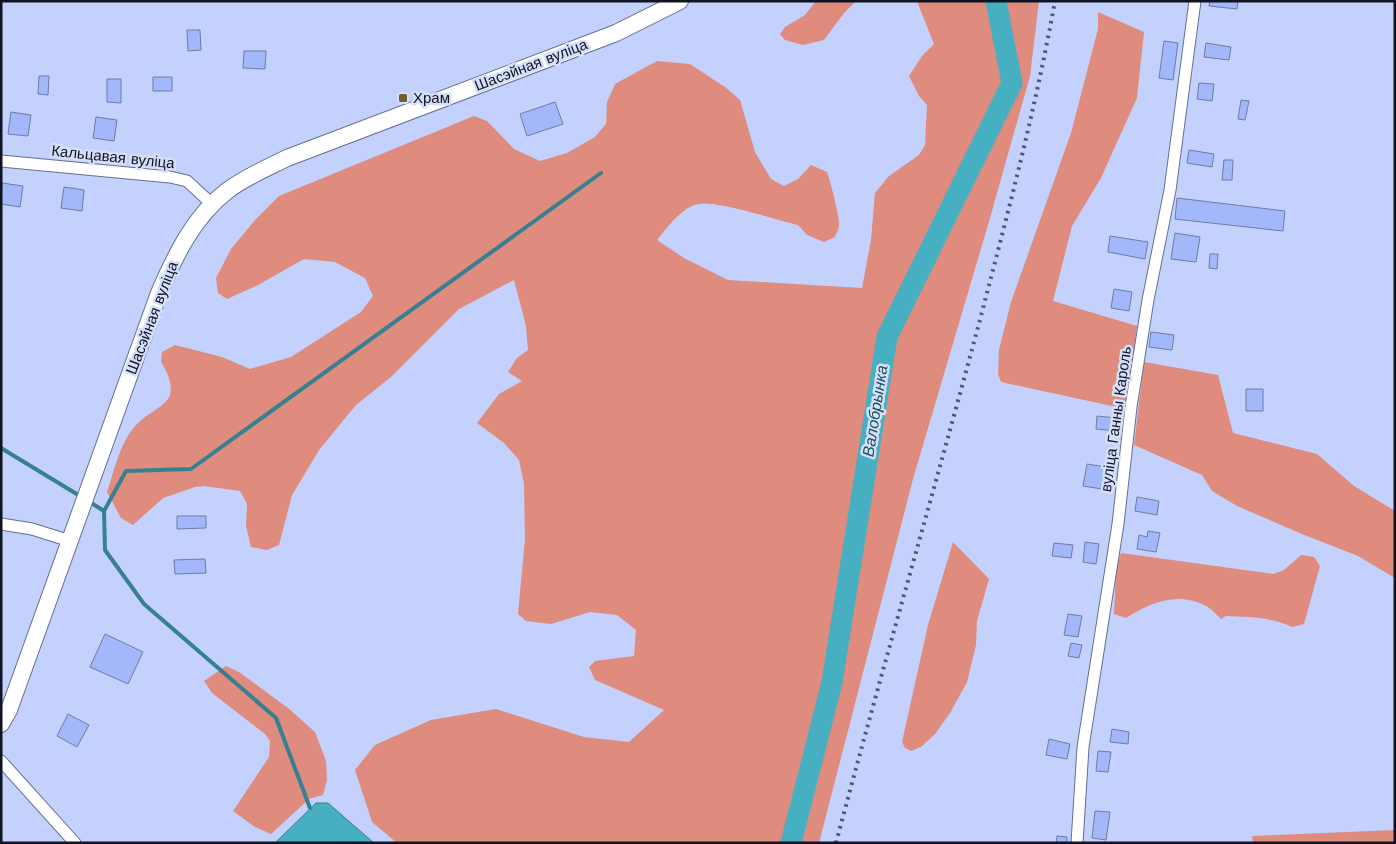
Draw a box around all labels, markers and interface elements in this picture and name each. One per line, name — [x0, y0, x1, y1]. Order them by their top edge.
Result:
street label: Шасэйная вуліца — [472, 35, 591, 95]
place label: Храм — [413, 89, 450, 107]
marker: Храм — [397, 92, 409, 104]
street label: Кальцавая вуліца — [50, 142, 176, 172]
street label: Шасэйная вуліца — [122, 258, 182, 377]
street label: вуліца Ганны Кароль — [1097, 345, 1135, 493]
water label: Валобрынка — [858, 364, 892, 458]

